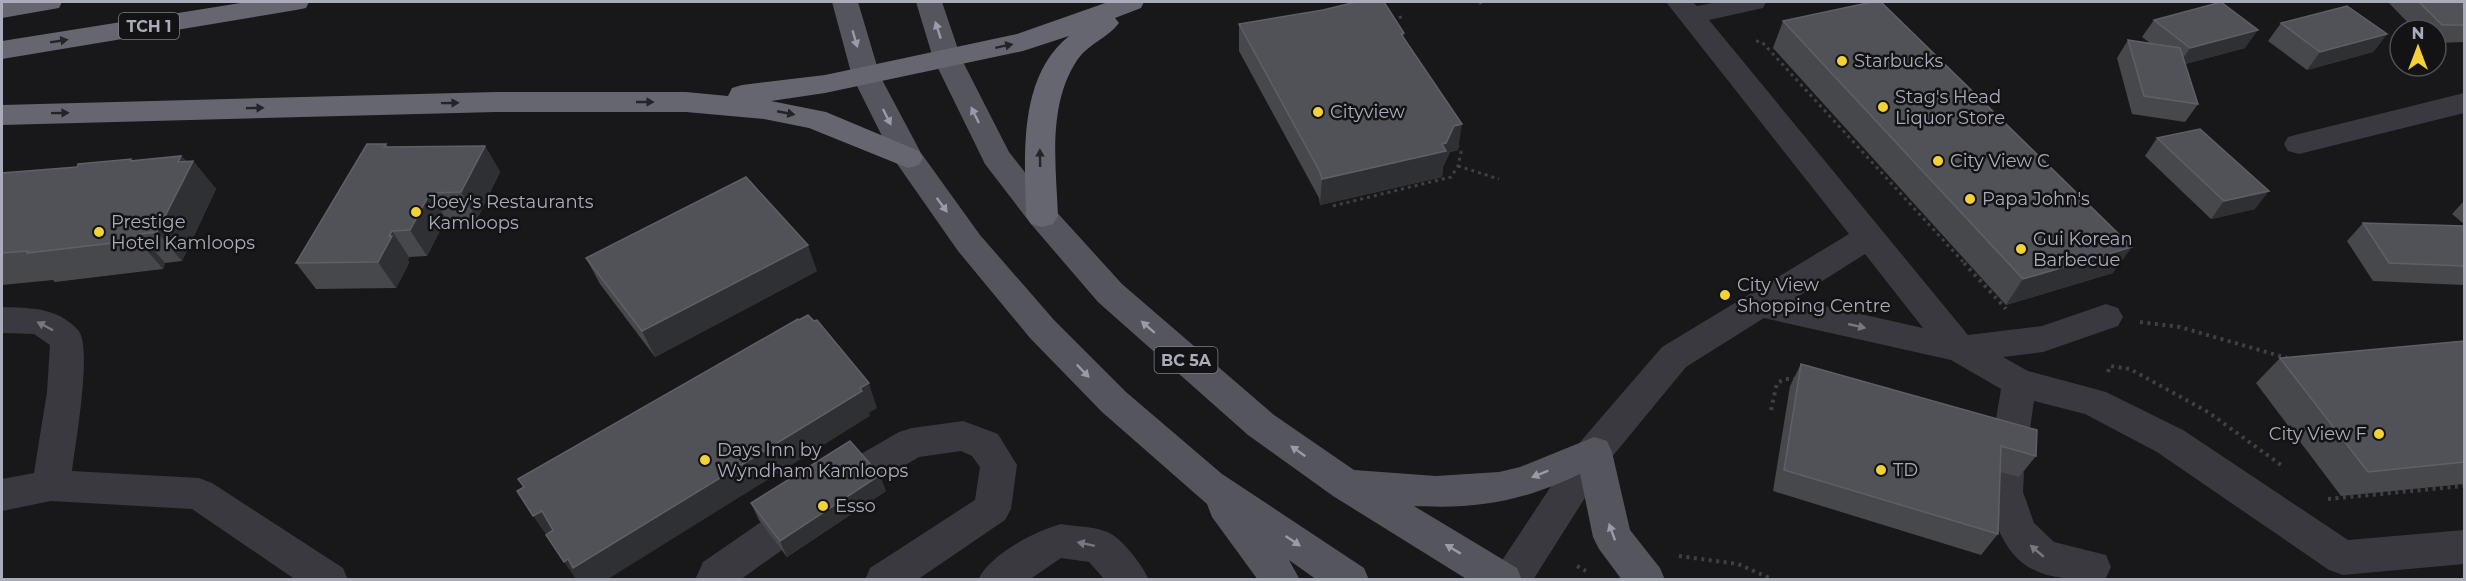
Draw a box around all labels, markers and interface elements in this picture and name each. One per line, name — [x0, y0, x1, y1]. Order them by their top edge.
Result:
road number: TCH 1 — [119, 13, 179, 39]
north arrow — [2388, 18, 2448, 78]
one-way arrow — [932, 21, 942, 39]
text: N — [2412, 24, 2424, 43]
one-way arrow — [850, 30, 860, 48]
one-way arrow — [50, 36, 69, 45]
one-way arrow — [995, 40, 1013, 50]
place label: Starbucks — [1854, 50, 1943, 72]
marker: Starbucks — [1835, 54, 1849, 68]
place label: Stag's Head Liquor Store — [1895, 86, 2005, 129]
one-way arrow — [635, 97, 654, 107]
one-way arrow — [440, 98, 459, 108]
marker: Stag's Head Liquor Store — [1876, 100, 1890, 114]
place label: Cityview — [1330, 101, 1405, 123]
one-way arrow — [245, 103, 264, 113]
marker: Cityview — [1311, 105, 1325, 119]
one-way arrow — [971, 106, 980, 123]
one-way arrow — [50, 108, 69, 117]
one-way arrow — [882, 108, 892, 125]
one-way arrow — [777, 109, 796, 118]
one-way arrow — [1036, 148, 1045, 167]
place label: City View C — [1950, 150, 2050, 172]
marker: City View C — [1931, 154, 1945, 168]
place label: Papa John's — [1982, 188, 2090, 210]
place label: Joey's Restaurants Kamloops — [427, 191, 594, 234]
marker: Papa John's — [1963, 192, 1977, 206]
one-way arrow — [936, 197, 948, 213]
marker: Joey's Restaurants Kamloops — [409, 205, 423, 219]
place label: Prestige Hotel Kamloops — [111, 211, 255, 254]
marker: Prestige Hotel Kamloops — [92, 225, 106, 239]
place label: Gui Korean Barbecue — [2033, 228, 2133, 271]
marker: Gui Korean Barbecue — [2014, 242, 2028, 256]
place label: City View Shopping Centre — [1737, 274, 1891, 317]
marker: City View Shopping Centre — [1718, 288, 1732, 302]
one-way arrow — [36, 321, 53, 330]
one-way arrow — [1141, 321, 1156, 334]
one-way arrow — [1848, 322, 1866, 332]
road number: BC 5A — [1154, 347, 1218, 373]
one-way arrow — [1076, 363, 1090, 377]
place label: City View F — [2269, 423, 2367, 445]
marker: City View F — [2372, 427, 2386, 441]
place label: Days Inn by Wyndham Kamloops — [717, 439, 909, 482]
one-way arrow — [1291, 445, 1307, 457]
marker: Days Inn by Wyndham Kamloops — [698, 453, 712, 467]
place label: TD — [1893, 459, 1918, 481]
marker: TD — [1874, 463, 1888, 477]
one-way arrow — [1531, 469, 1549, 479]
place label: Esso — [835, 495, 876, 517]
marker: Esso — [816, 499, 830, 513]
one-way arrow — [1607, 523, 1617, 541]
one-way arrow — [1284, 535, 1300, 547]
one-way arrow — [1076, 539, 1095, 548]
one-way arrow — [1444, 544, 1461, 555]
one-way arrow — [2030, 545, 2045, 558]

